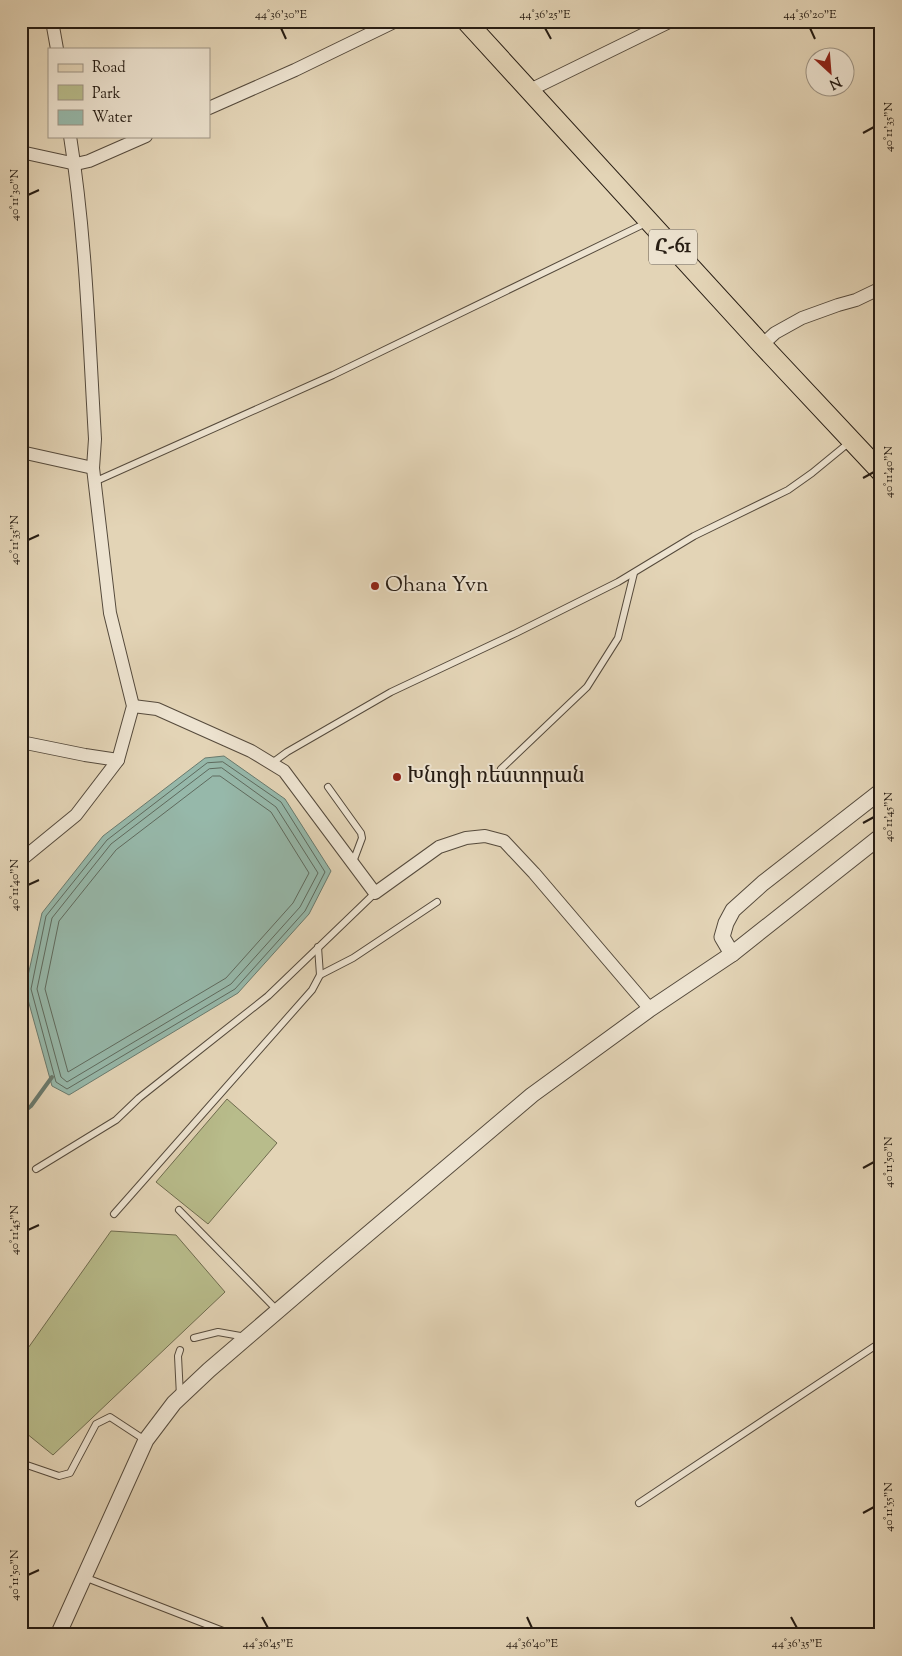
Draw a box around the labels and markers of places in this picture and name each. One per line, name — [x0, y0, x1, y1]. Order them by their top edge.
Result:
place label: Ohana Yvn — [385, 571, 488, 601]
marker: Ohana Yvn — [369, 580, 381, 592]
place label: Խնոցի ռեստորան — [407, 762, 585, 792]
marker: Խնոցի ռեստորան — [391, 771, 403, 783]

